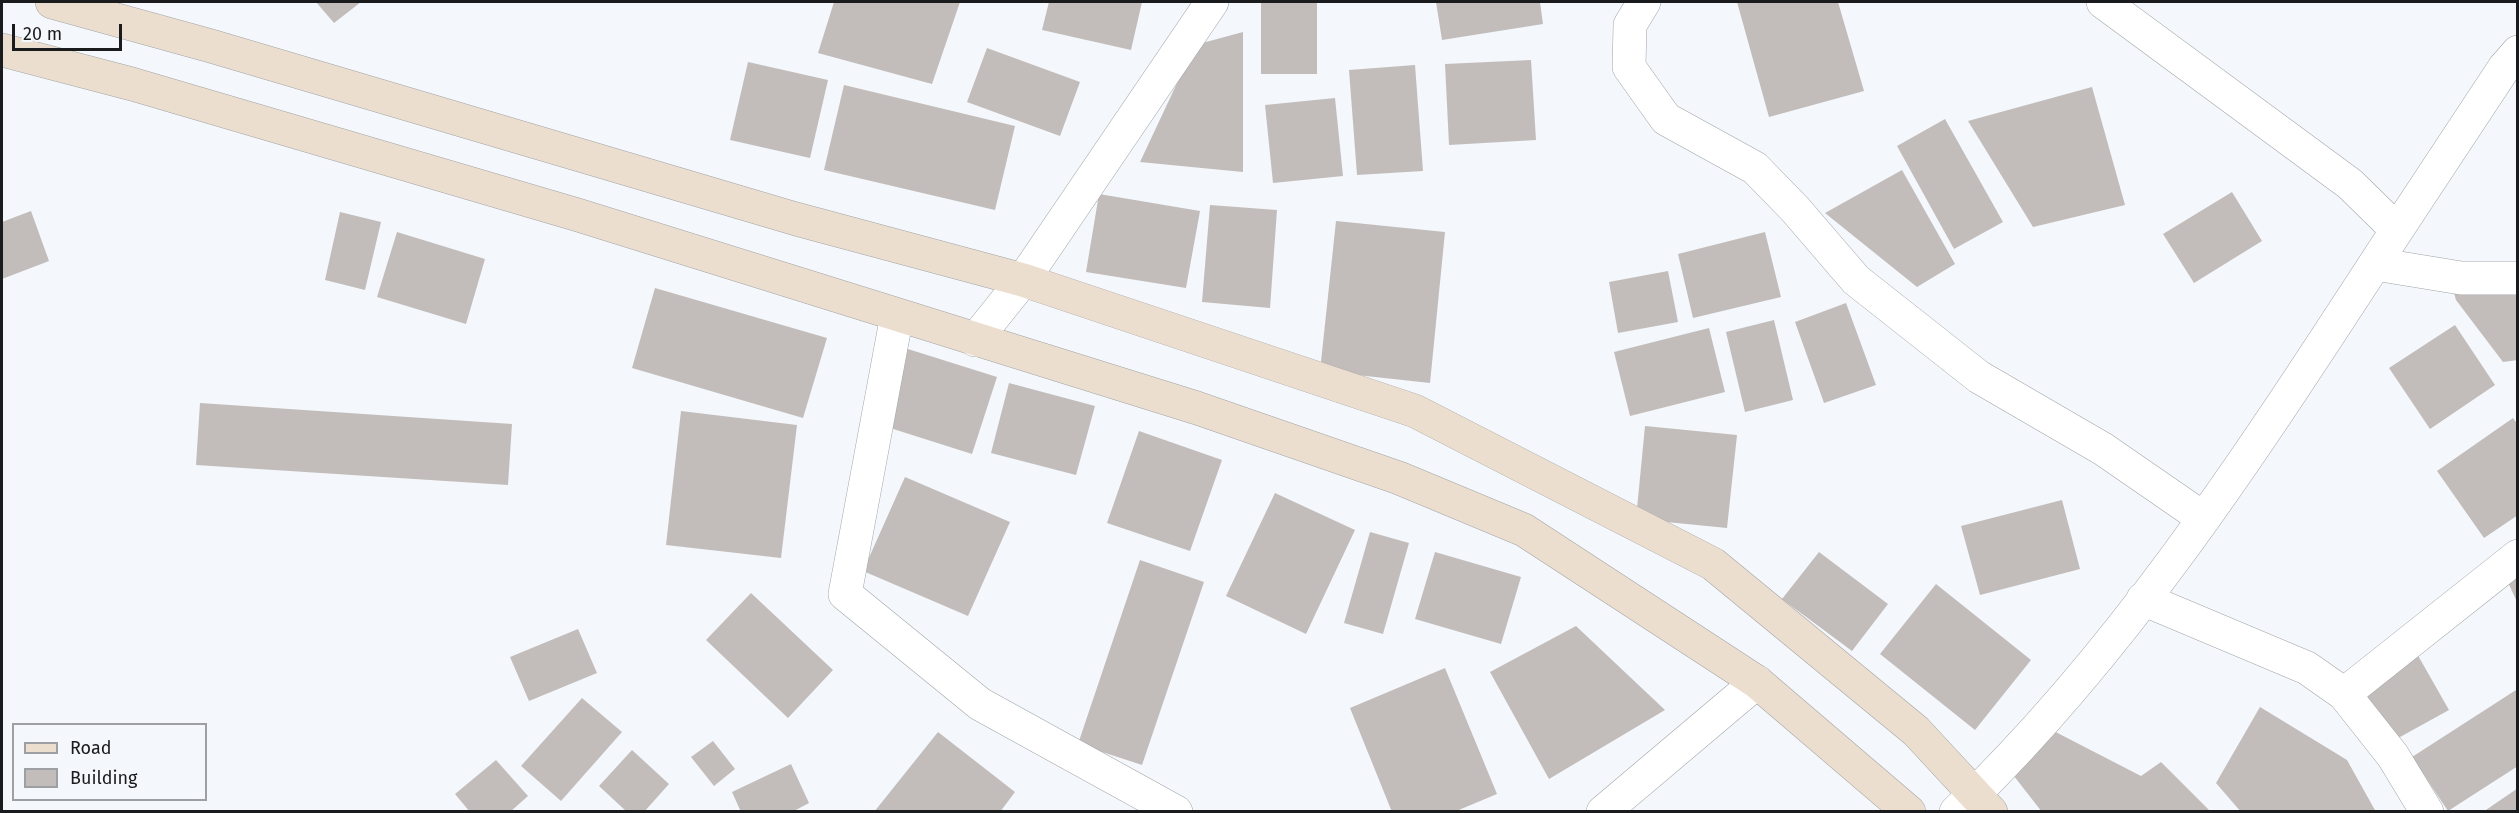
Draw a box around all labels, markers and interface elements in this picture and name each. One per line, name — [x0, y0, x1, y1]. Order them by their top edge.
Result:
scale bar — [15, 12, 124, 50]
text: 20 m — [23, 23, 62, 45]
legend — [12, 723, 207, 801]
text: Road — [70, 737, 112, 759]
text: Building — [70, 767, 137, 789]

